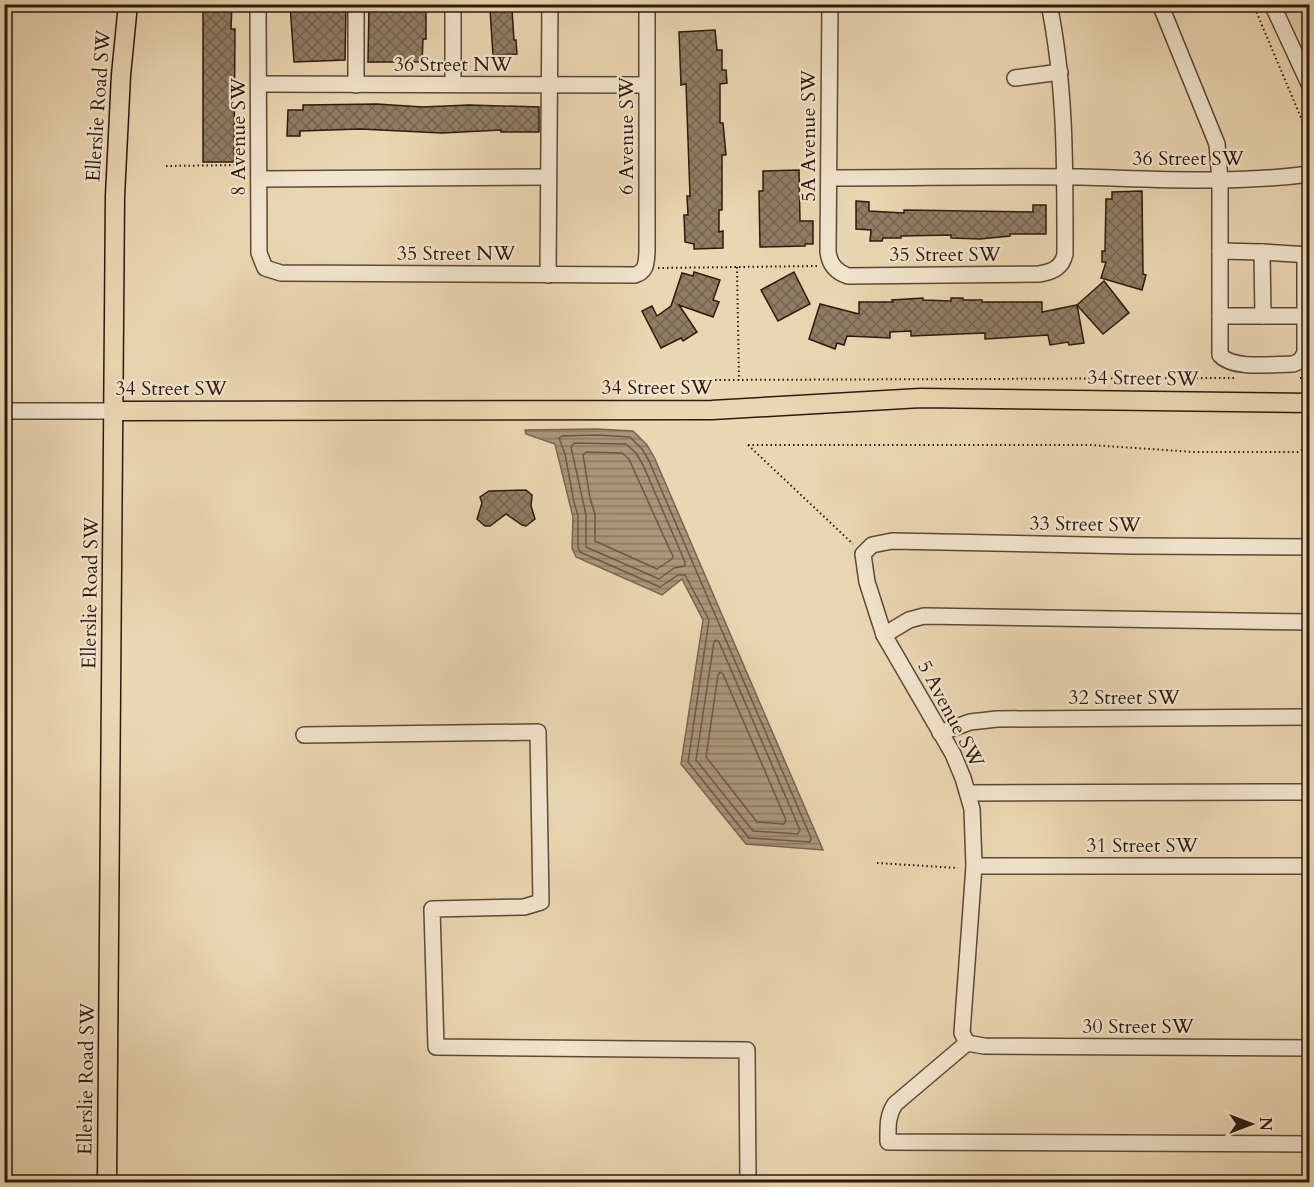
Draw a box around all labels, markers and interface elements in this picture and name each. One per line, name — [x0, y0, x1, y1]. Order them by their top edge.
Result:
street label: Ellerslie Road SW — [79, 28, 117, 183]
street label: 36 Street NW — [394, 51, 513, 78]
street label: 5A Avenue SW — [795, 69, 822, 202]
street label: 6 Avenue SW — [613, 76, 640, 195]
street label: 8 Avenue SW — [225, 77, 252, 196]
street label: 36 Street SW — [1132, 145, 1245, 172]
street label: 35 Street NW — [397, 240, 516, 267]
street label: 35 Street SW — [889, 241, 1002, 268]
street label: 34 Street SW — [1087, 364, 1200, 392]
street label: 34 Street SW — [601, 374, 714, 401]
street label: 34 Street SW — [115, 375, 228, 402]
street label: 33 Street SW — [1029, 510, 1142, 538]
street label: Ellerslie Road SW — [75, 516, 105, 669]
street label: 5 Avenue SW — [911, 656, 991, 773]
street label: 32 Street SW — [1068, 684, 1181, 711]
street label: 31 Street SW — [1086, 832, 1199, 859]
street label: Ellerslie Road SW — [71, 1002, 101, 1155]
street label: 30 Street SW — [1082, 1013, 1195, 1040]
north arrow — [1221, 1094, 1281, 1154]
text: N — [1254, 1117, 1276, 1131]

